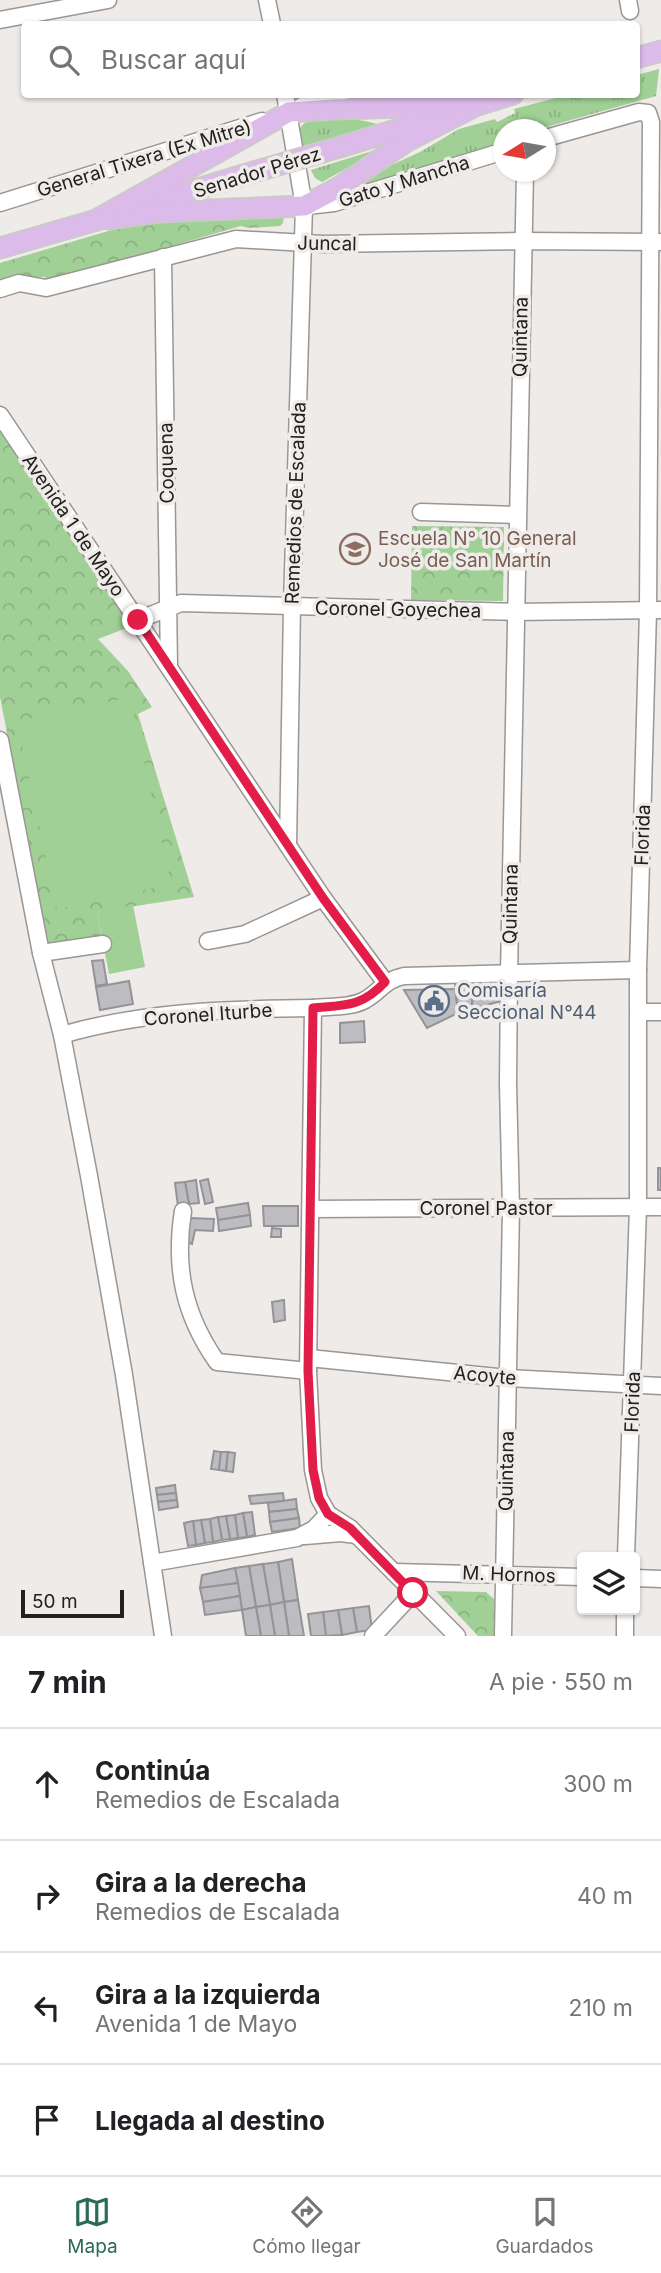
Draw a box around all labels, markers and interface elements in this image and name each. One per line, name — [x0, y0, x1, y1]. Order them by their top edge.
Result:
search box — [21, 21, 640, 98]
icon: search — [45, 41, 83, 79]
text: Buscar aquí — [101, 44, 246, 75]
street label: General Tixera (Ex Mitre) — [34, 115, 254, 202]
north arrow — [493, 119, 556, 182]
street label: Senador Pérez — [191, 142, 324, 203]
street label: Gato y Mancha — [336, 151, 472, 212]
street label: Juncal — [297, 231, 357, 256]
street label: Quintana — [508, 297, 533, 377]
street label: Remedios de Escalada — [280, 401, 311, 605]
street label: Coquena — [154, 422, 179, 504]
street label: Avenida 1 de Mayo — [17, 450, 130, 601]
place label: Escuela N° 10 General José de San Martín — [378, 527, 577, 572]
school or university icon: Escuela N° 10 General José de San Martín — [338, 532, 372, 566]
street label: Coronel Goyechea — [315, 597, 481, 622]
route end — [122, 604, 153, 635]
street label: Florida — [630, 804, 655, 866]
street label: Quintana — [498, 864, 523, 944]
place label: Comisaría Seccional N°44 — [457, 979, 596, 1024]
public building icon: Comisaría Seccional N°44 — [417, 984, 451, 1018]
street label: Coronel Iturbe — [143, 999, 273, 1030]
street label: Coronel Pastor — [419, 1197, 553, 1220]
street label: Acoyte — [453, 1361, 517, 1390]
street label: Florida — [620, 1371, 645, 1433]
street label: Quintana — [494, 1431, 519, 1511]
map controls — [577, 1552, 640, 1615]
button: layers — [577, 1552, 640, 1615]
street label: M. Hornos — [462, 1561, 556, 1588]
route start — [397, 1577, 428, 1608]
scale bar — [21, 1587, 124, 1619]
text: 50 m — [32, 1590, 78, 1613]
text: 7 min — [28, 1664, 107, 1700]
text: A pie · 550 m — [489, 1668, 633, 1696]
text: Continúa — [95, 1755, 210, 1786]
icon: ahead — [28, 1765, 66, 1803]
text: 300 m — [563, 1770, 633, 1798]
text: Remedios de Escalada — [95, 1786, 340, 1814]
text: Gira a la derecha — [95, 1867, 307, 1898]
icon: right — [28, 1877, 66, 1915]
text: 40 m — [577, 1882, 633, 1910]
text: Remedios de Escalada — [95, 1898, 340, 1926]
text: Gira a la izquierda — [95, 1979, 321, 2010]
icon: left — [28, 1989, 66, 2027]
text: 210 m — [568, 1994, 633, 2022]
text: Avenida 1 de Mayo — [95, 2010, 297, 2038]
icon: arrive — [28, 2101, 66, 2139]
text: Llegada al destino — [95, 2105, 325, 2136]
tab: Mapa — [67, 2193, 118, 2258]
tab: Cómo llegar — [252, 2193, 361, 2258]
tab: Guardados — [495, 2193, 594, 2258]

